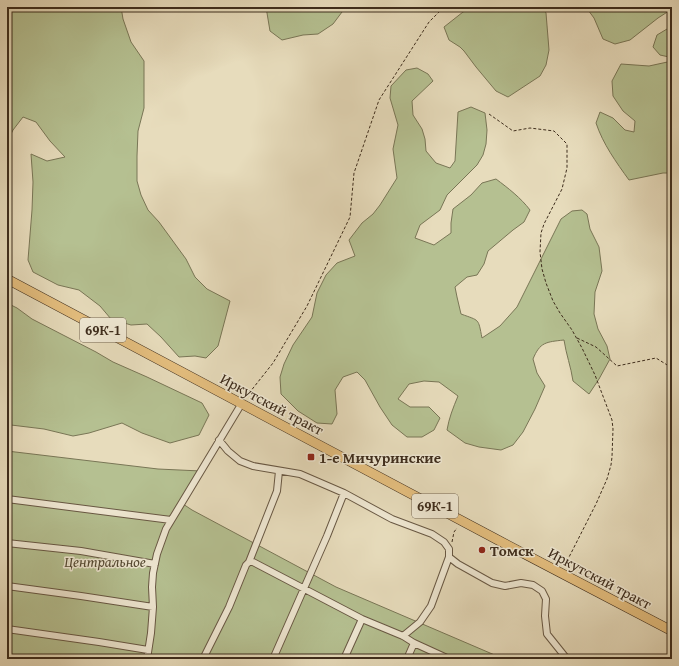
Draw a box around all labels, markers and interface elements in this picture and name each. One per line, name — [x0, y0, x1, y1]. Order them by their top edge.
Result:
road number: 69К-1 — [80, 318, 126, 342]
street label: Иркутский тракт — [217, 368, 328, 440]
place label: 1-е Мичуринские — [319, 447, 441, 468]
marker: 1-е Мичуринские — [306, 452, 316, 462]
road number: 69К-1 — [412, 494, 458, 518]
place label: Томск — [490, 540, 534, 561]
street label: Иркутский тракт — [545, 542, 656, 614]
marker: Томск — [477, 545, 487, 555]
park label: Центральное — [64, 551, 146, 572]

